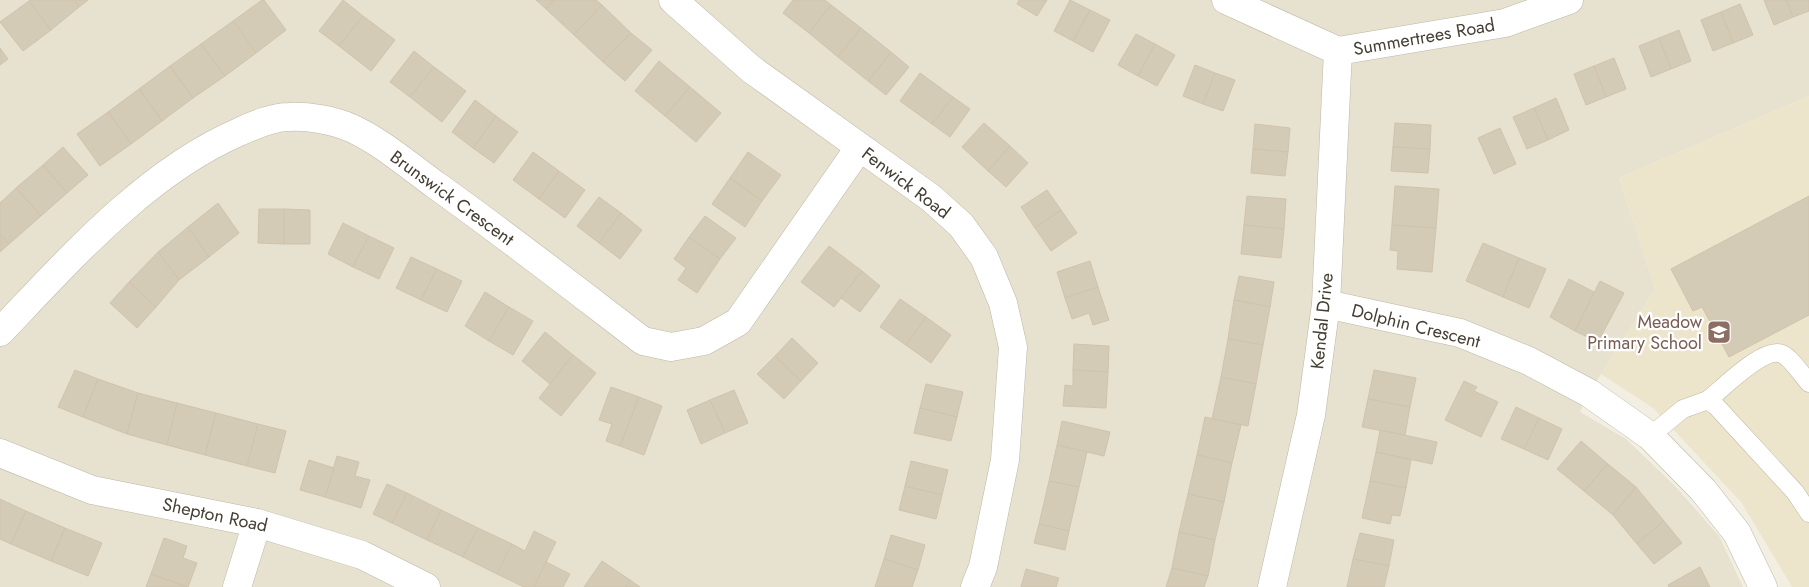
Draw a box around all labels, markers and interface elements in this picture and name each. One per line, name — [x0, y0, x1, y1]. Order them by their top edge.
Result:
street label: Summertrees Road — [1351, 12, 1497, 62]
street label: Fenwick Road — [856, 141, 956, 225]
street label: Brunswick Crescent — [385, 144, 520, 252]
street label: Kendal Drive — [1304, 271, 1340, 371]
street label: Dolphin Crescent — [1349, 297, 1484, 355]
place label: Meadow Primary School — [1587, 309, 1703, 356]
school or university icon: Meadow Primary School — [1706, 319, 1732, 345]
street label: Shepton Road — [160, 491, 270, 539]

